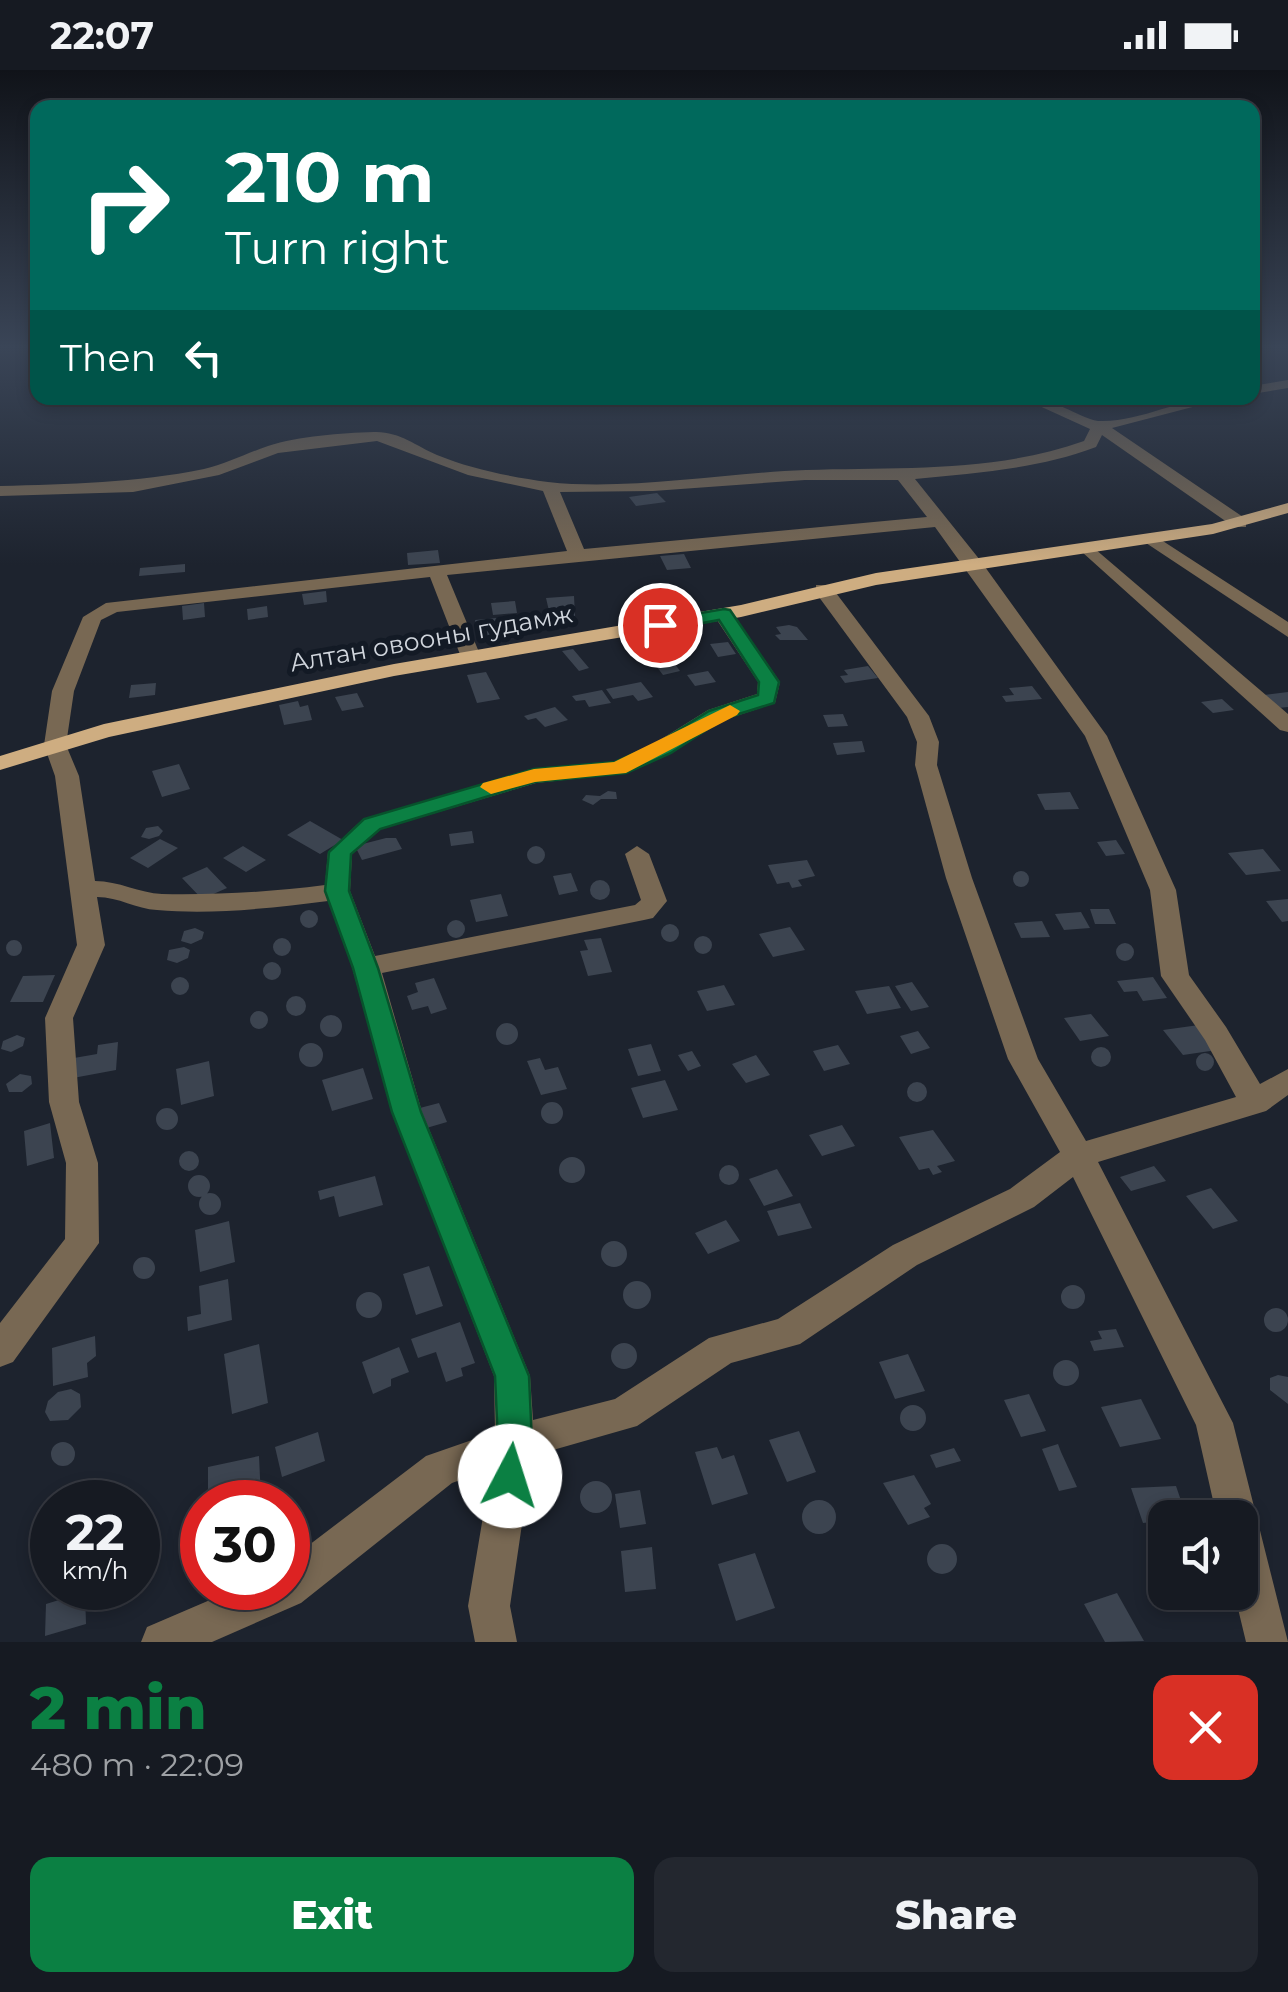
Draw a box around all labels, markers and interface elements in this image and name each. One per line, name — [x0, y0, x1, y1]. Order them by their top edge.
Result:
text: 22:07 — [50, 12, 154, 59]
text: 210 m — [225, 134, 435, 220]
icon: right — [60, 140, 190, 270]
text: Turn right — [225, 220, 450, 275]
icon: left — [176, 330, 231, 385]
text: Then — [60, 334, 156, 381]
pin — [618, 583, 703, 668]
street label: Алтан овооны гудамж — [287, 598, 575, 678]
icon: arrive — [633, 598, 688, 653]
position arrow — [458, 1424, 562, 1528]
speed limit sign: 30 — [180, 1480, 310, 1610]
map controls — [1148, 1500, 1258, 1610]
button: sound — [1148, 1500, 1258, 1610]
text: 22 — [66, 1502, 125, 1563]
text: km/h — [62, 1555, 128, 1585]
text: 2 min — [30, 1671, 207, 1744]
button: close — [1153, 1675, 1258, 1780]
text: 480 m · 22:09 — [30, 1745, 244, 1784]
button: Exit — [30, 1857, 634, 1972]
button: Share — [654, 1857, 1258, 1972]

